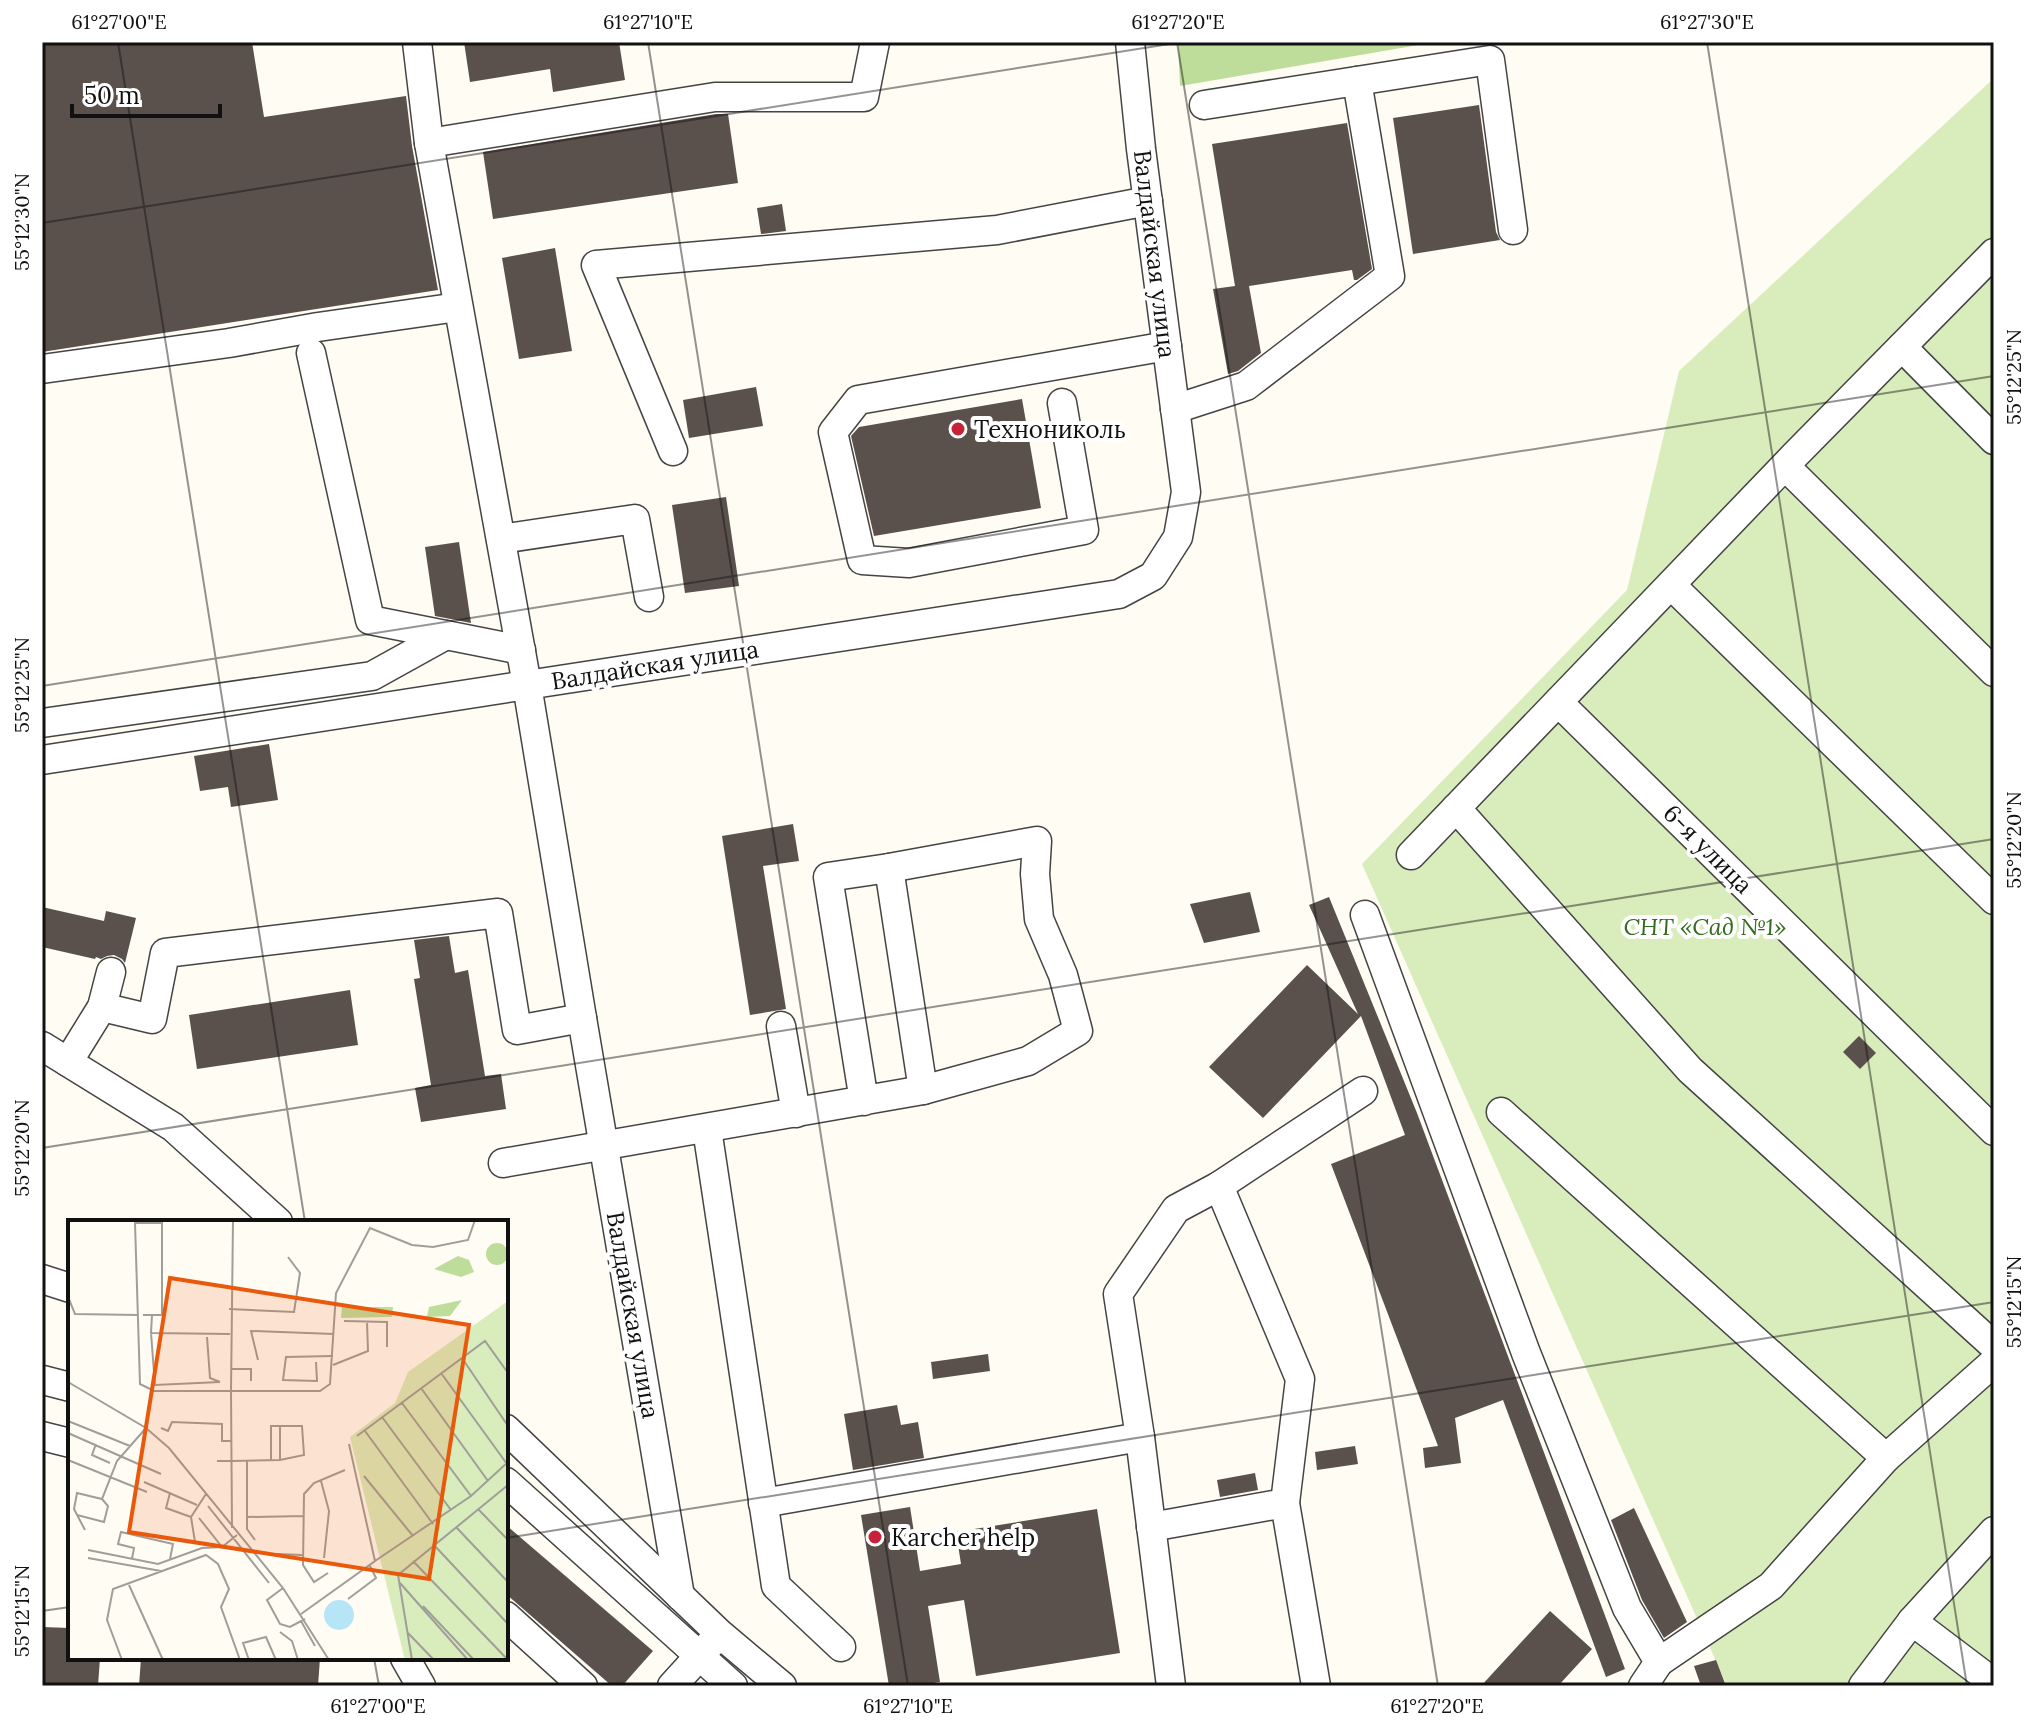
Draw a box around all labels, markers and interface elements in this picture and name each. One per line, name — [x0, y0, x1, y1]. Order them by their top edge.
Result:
text: 61°27'00"E — [71, 9, 167, 34]
text: 61°27'10"E — [603, 9, 693, 34]
text: 61°27'20"E — [1131, 9, 1225, 34]
text: 61°27'30"E — [1660, 9, 1754, 34]
scale bar — [72, 68, 220, 118]
text: 50 m — [84, 80, 140, 111]
street label: Валдайская улица — [1127, 148, 1183, 360]
text: 55°12'30"N — [9, 173, 34, 271]
text: 55°12'25"N — [2001, 329, 2026, 425]
place label: Технониколь — [974, 414, 1126, 445]
marker: Технониколь — [949, 420, 967, 438]
street label: Валдайская улица — [549, 633, 761, 697]
text: 55°12'25"N — [9, 637, 34, 733]
text: 55°12'20"N — [2001, 791, 2026, 889]
street label: 6-я улица — [1657, 798, 1759, 900]
park label: СНТ «Сад №1» — [1623, 911, 1787, 942]
text: 55°12'20"N — [9, 1099, 34, 1197]
street label: Валдайская улица — [600, 1209, 666, 1421]
inset map — [68, 1220, 508, 1660]
text: 55°12'15"N — [2001, 1256, 2026, 1348]
place label: Karcher help — [891, 1522, 1035, 1553]
marker: Karcher help — [866, 1528, 884, 1546]
text: 55°12'15"N — [9, 1565, 34, 1657]
text: 61°27'00"E — [330, 1693, 426, 1718]
text: 61°27'10"E — [863, 1693, 953, 1718]
text: 61°27'20"E — [1390, 1693, 1484, 1718]

